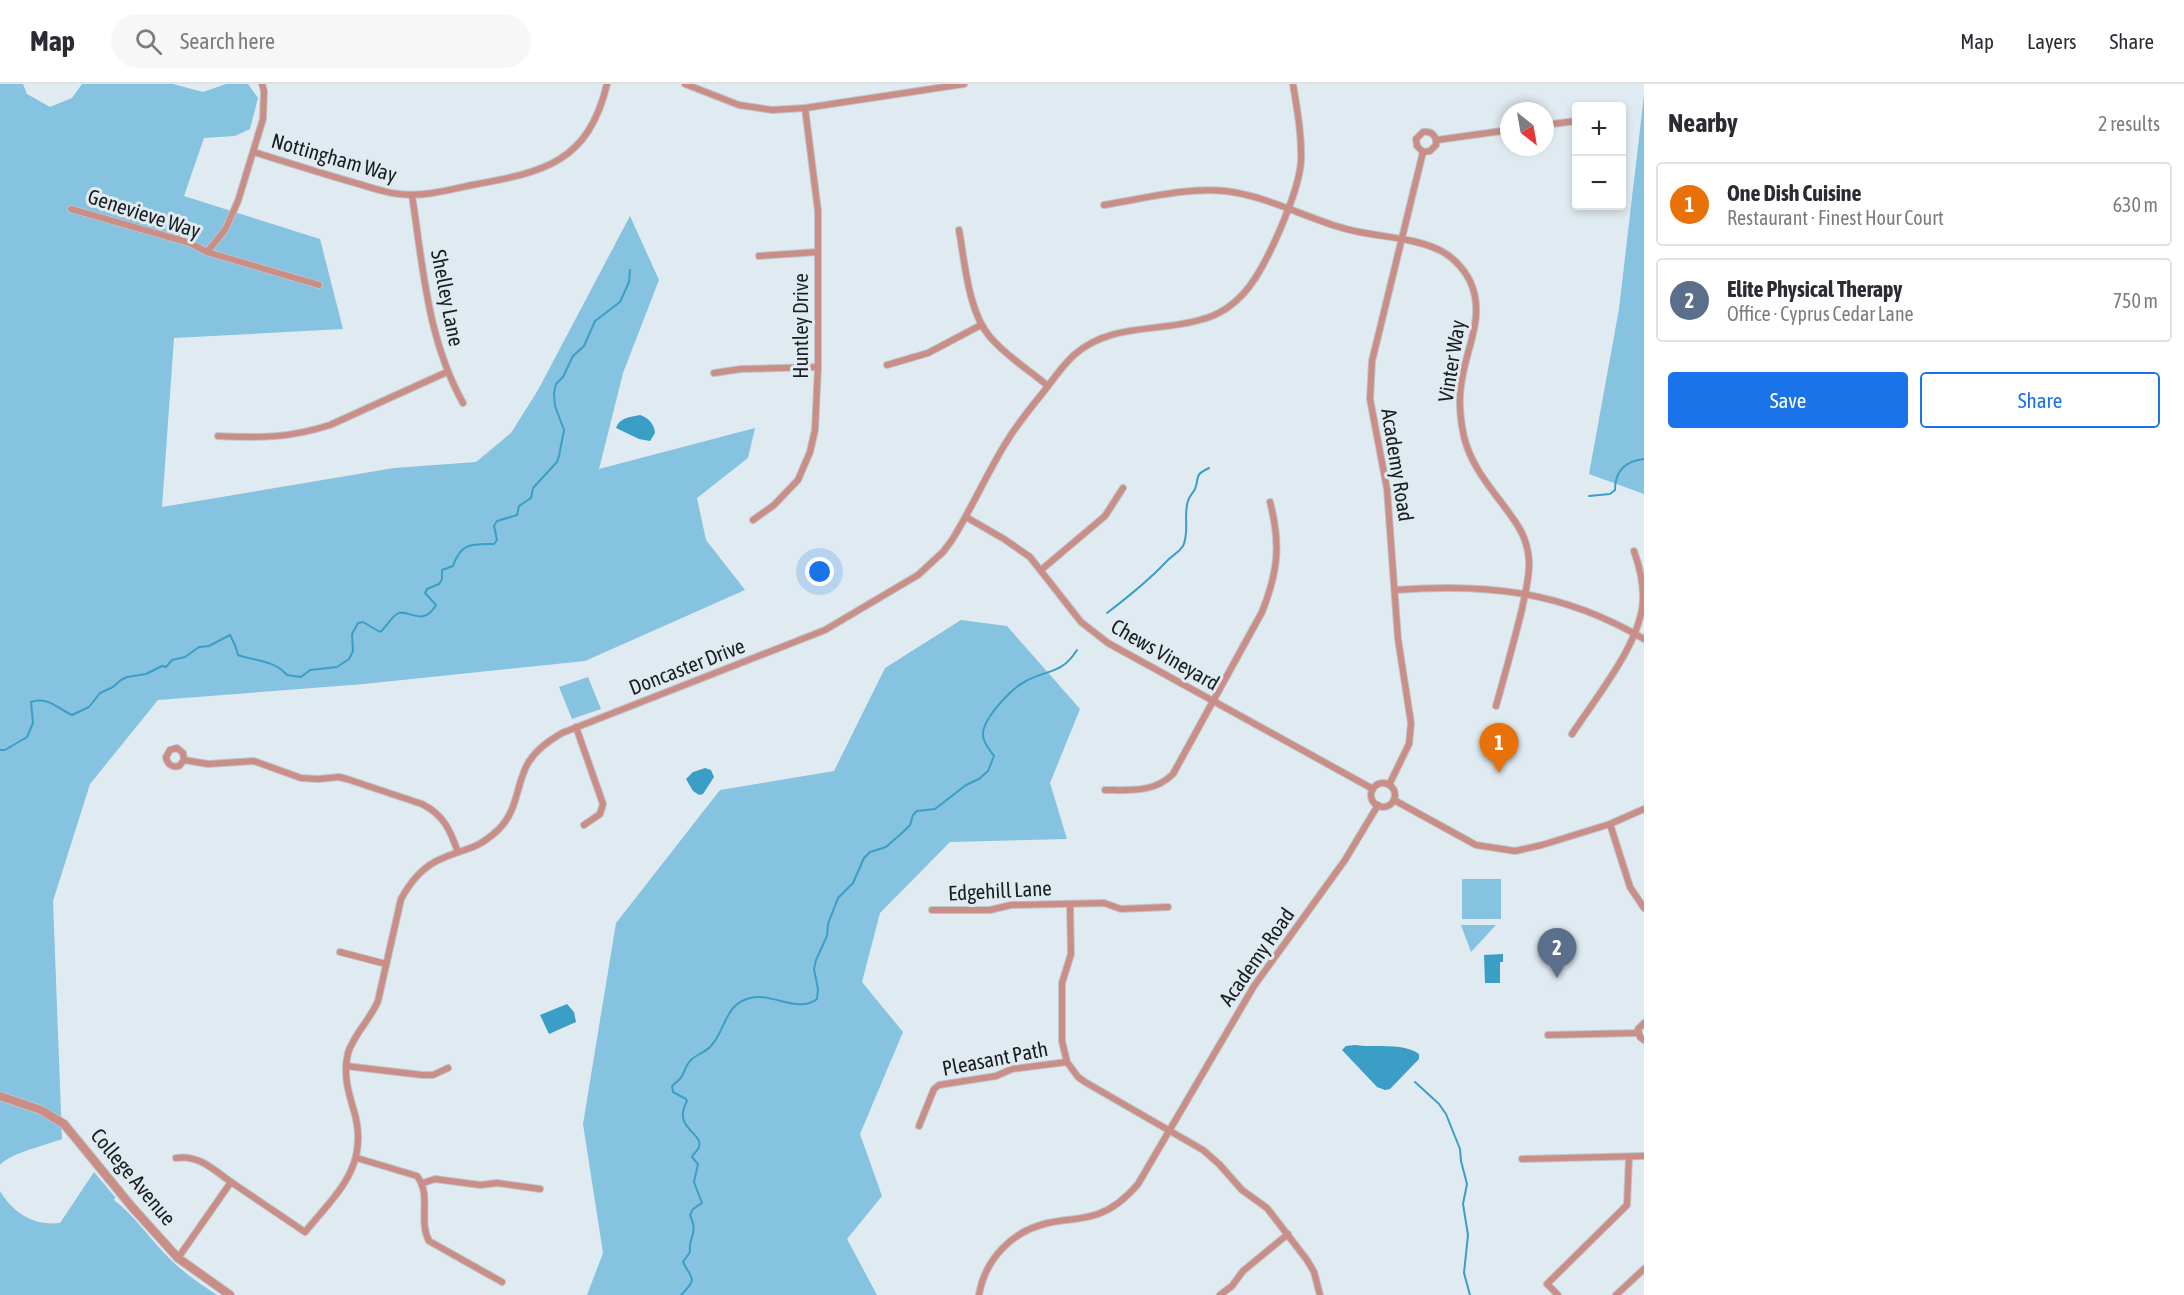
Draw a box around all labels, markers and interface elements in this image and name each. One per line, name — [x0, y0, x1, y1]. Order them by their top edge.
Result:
search box — [111, 14, 531, 68]
text: Map — [30, 25, 75, 57]
icon: search — [132, 25, 165, 58]
text: Search here — [180, 28, 275, 54]
text: Map — [1960, 29, 1994, 53]
text: Layers — [2027, 29, 2077, 53]
text: Share — [2110, 29, 2154, 53]
north arrow — [1500, 102, 1554, 156]
map controls — [1572, 102, 1626, 210]
button: + — [1572, 102, 1626, 156]
text: Nearby — [1668, 108, 1738, 138]
text: 2 results — [2098, 112, 2160, 135]
street label: Nottingham Way — [269, 128, 400, 186]
button: − — [1572, 156, 1626, 210]
text: One Dish Cuisine — [1727, 180, 1861, 206]
street label: Genevieve Way — [85, 184, 204, 243]
text: 1 — [1685, 193, 1694, 216]
text: 630 m — [2113, 193, 2158, 216]
text: Restaurant · Finest Hour Court — [1727, 206, 1944, 229]
street label: Shelley Lane — [427, 247, 469, 348]
street label: Huntley Drive — [788, 273, 812, 379]
text: Elite Physical Therapy — [1727, 276, 1902, 302]
text: 2 — [1685, 289, 1694, 312]
text: 750 m — [2113, 289, 2158, 312]
text: Office · Cyprus Cedar Lane — [1727, 302, 1914, 325]
street label: Vinter Way — [1433, 318, 1469, 404]
button: Save — [1668, 372, 1908, 428]
button: Share — [1920, 372, 2160, 428]
street label: Academy Road — [1377, 407, 1419, 523]
your location — [805, 557, 834, 586]
street label: Chews Vineyard — [1107, 614, 1224, 695]
street label: Doncaster Drive — [625, 633, 748, 699]
pin: 1 — [1480, 724, 1518, 773]
street label: Edgehill Lane — [948, 875, 1052, 905]
street label: Academy Road — [1214, 903, 1299, 1010]
pin: 2 — [1538, 928, 1576, 978]
street label: Pleasant Path — [940, 1036, 1050, 1080]
street label: College Avenue — [86, 1123, 181, 1230]

